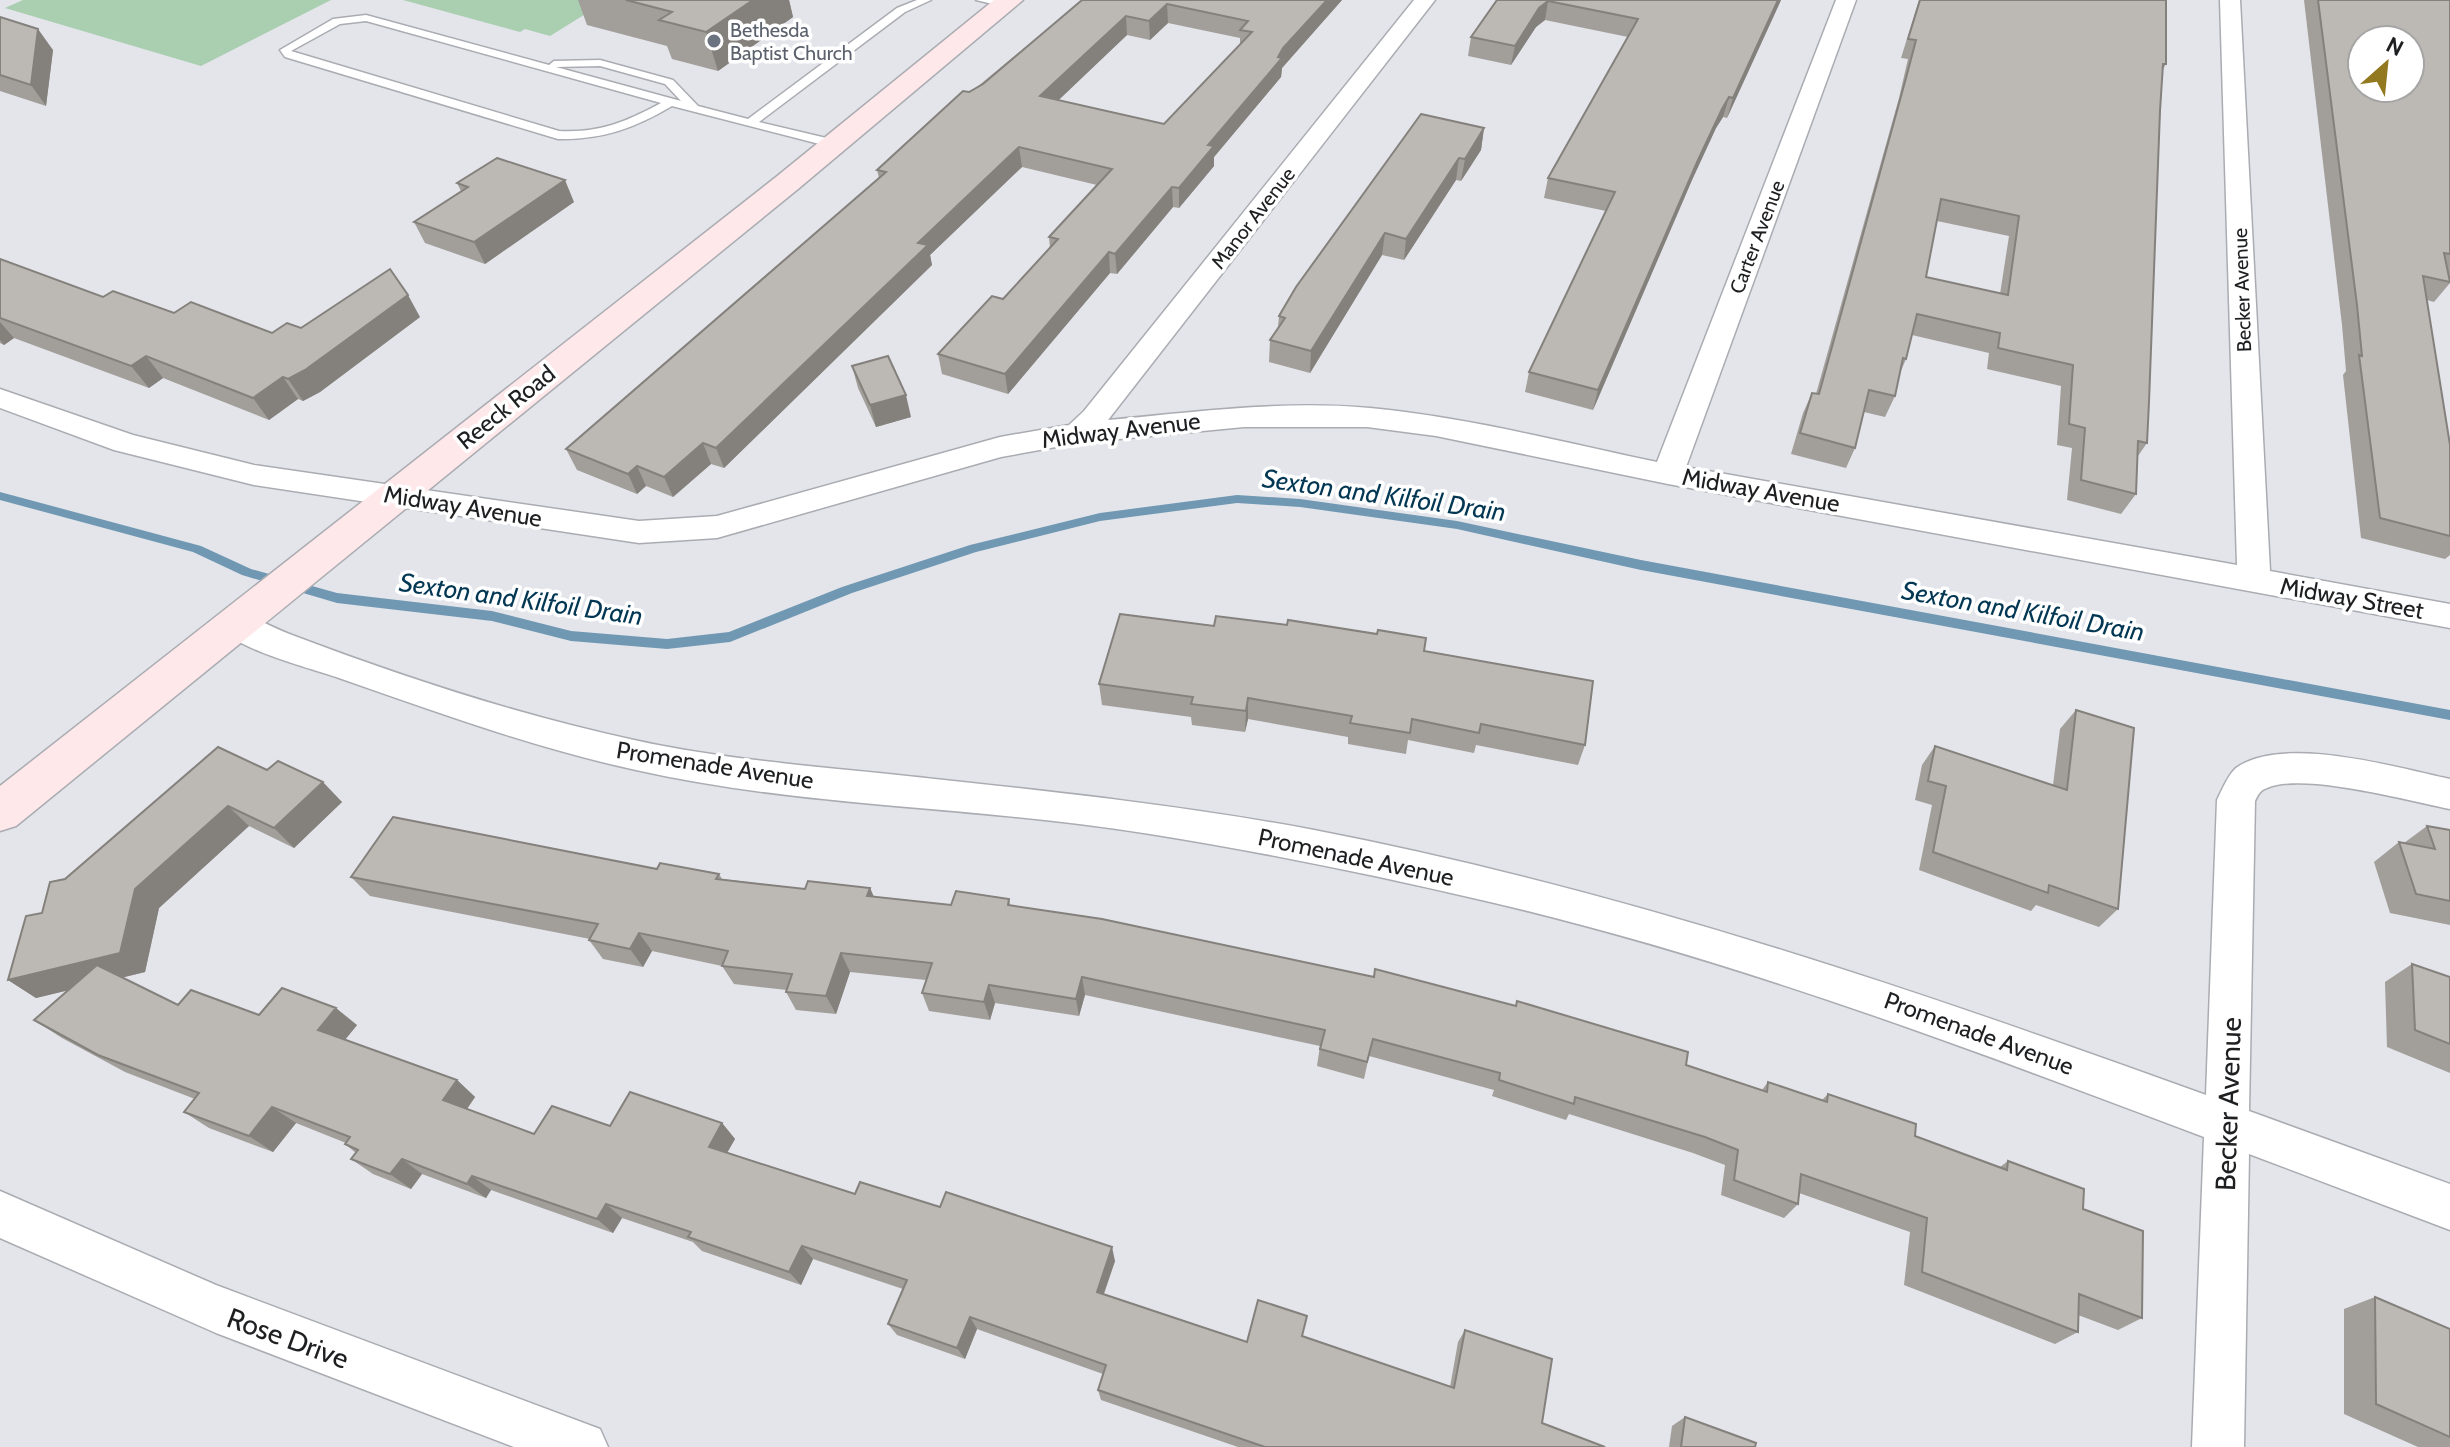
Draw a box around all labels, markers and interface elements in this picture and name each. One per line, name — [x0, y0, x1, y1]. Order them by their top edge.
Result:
place label: Bethesda Baptist Church — [730, 18, 853, 65]
north arrow — [2346, 24, 2426, 104]
text: N — [2382, 31, 2408, 62]
marker: Bethesda Baptist Church — [705, 32, 723, 50]
street label: Manor Avenue — [1206, 162, 1300, 274]
street label: Carter Avenue — [1724, 177, 1790, 297]
street label: Becker Avenue — [2228, 227, 2256, 353]
street label: Reeck Road — [451, 359, 561, 455]
street label: Midway Avenue — [1040, 406, 1202, 454]
water label: Sexton and Kilfoil Drain — [1260, 462, 1508, 528]
street label: Midway Avenue — [1680, 462, 1842, 518]
street label: Midway Avenue — [382, 479, 544, 533]
water label: Sexton and Kilfoil Drain — [397, 566, 645, 632]
street label: Midway Street — [2278, 571, 2426, 625]
water label: Sexton and Kilfoil Drain — [1899, 574, 2147, 648]
street label: Promenade Avenue — [614, 735, 816, 795]
street label: Promenade Avenue — [1255, 822, 1457, 892]
street label: Promenade Avenue — [1880, 985, 2078, 1081]
street label: Becker Avenue — [2208, 1016, 2248, 1192]
street label: Rose Drive — [223, 1300, 353, 1376]

